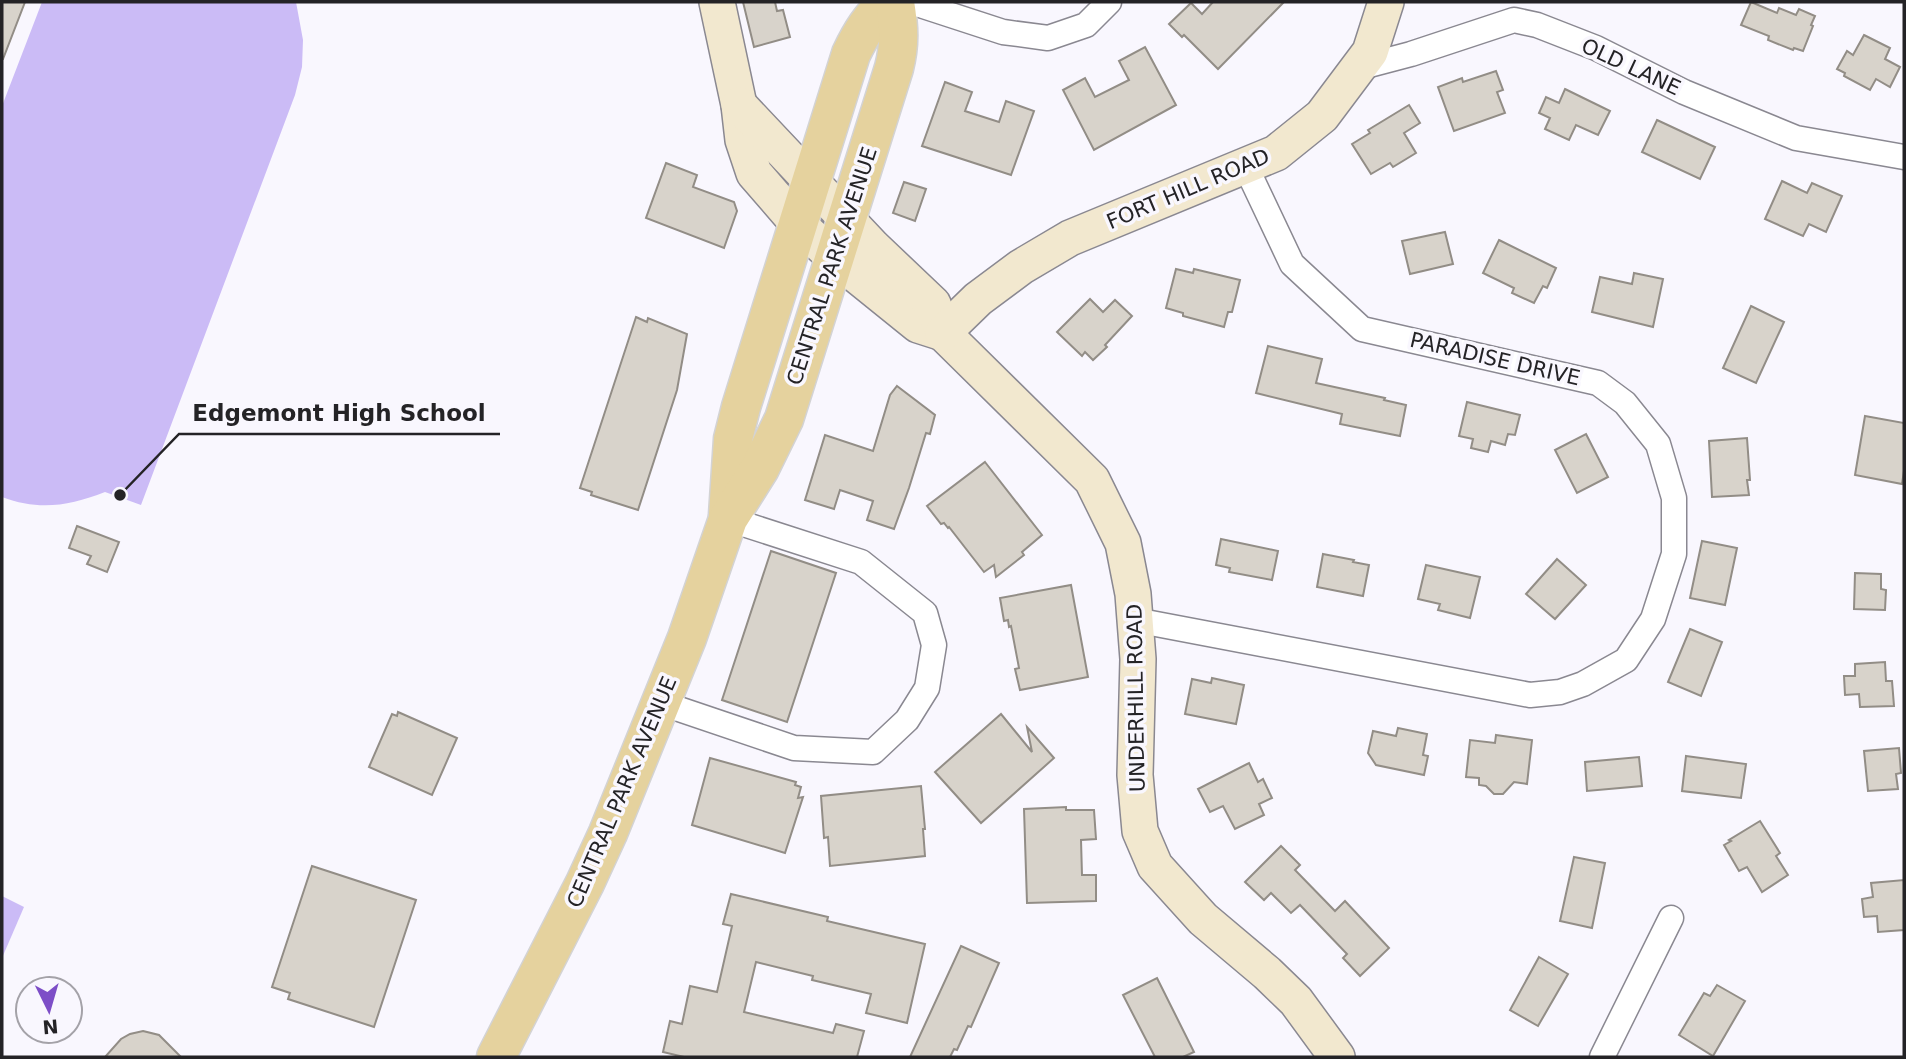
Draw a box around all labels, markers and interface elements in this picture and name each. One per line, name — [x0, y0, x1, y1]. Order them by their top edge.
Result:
street label: OLD LANE — [1578, 34, 1684, 100]
street label: CENTRAL PARK AVENUE — [782, 144, 882, 388]
street label: FORT HILL ROAD — [1103, 144, 1273, 234]
street label: PARADISE DRIVE — [1408, 328, 1582, 390]
callout: Edgemont High School — [179, 390, 500, 434]
text: Edgemont High School — [192, 400, 486, 426]
street label: UNDERHILL ROAD — [1122, 604, 1150, 792]
street label: CENTRAL PARK AVENUE — [562, 673, 682, 911]
north arrow — [14, 975, 84, 1045]
text: N — [42, 1015, 59, 1039]

